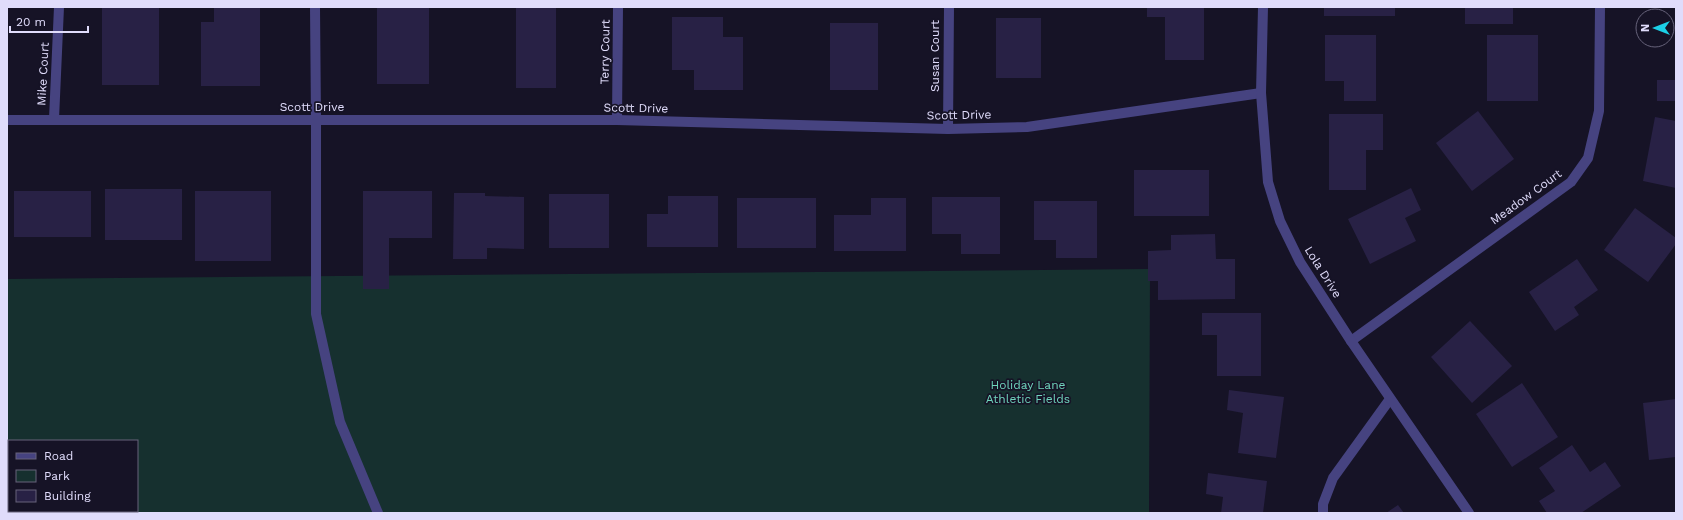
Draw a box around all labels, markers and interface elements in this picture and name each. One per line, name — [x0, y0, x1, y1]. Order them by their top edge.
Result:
scale bar — [10, 8, 88, 34]
north arrow — [1635, 8, 1675, 48]
text: 20 m — [16, 15, 46, 29]
street label: Terry Court — [597, 19, 613, 85]
street label: Susan Court — [928, 20, 942, 92]
text: N — [1639, 24, 1652, 32]
street label: Mike Court — [34, 42, 52, 106]
street label: Scott Drive — [280, 100, 344, 114]
street label: Scott Drive — [604, 100, 669, 116]
street label: Scott Drive — [927, 107, 992, 123]
street label: Meadow Court — [1488, 166, 1564, 228]
street label: Lola Drive — [1302, 244, 1344, 300]
park label: Holiday Lane Athletic Fields — [986, 378, 1070, 406]
legend — [8, 440, 138, 512]
text: Road — [44, 449, 73, 463]
text: Park — [44, 469, 70, 483]
text: Building — [44, 489, 91, 503]

